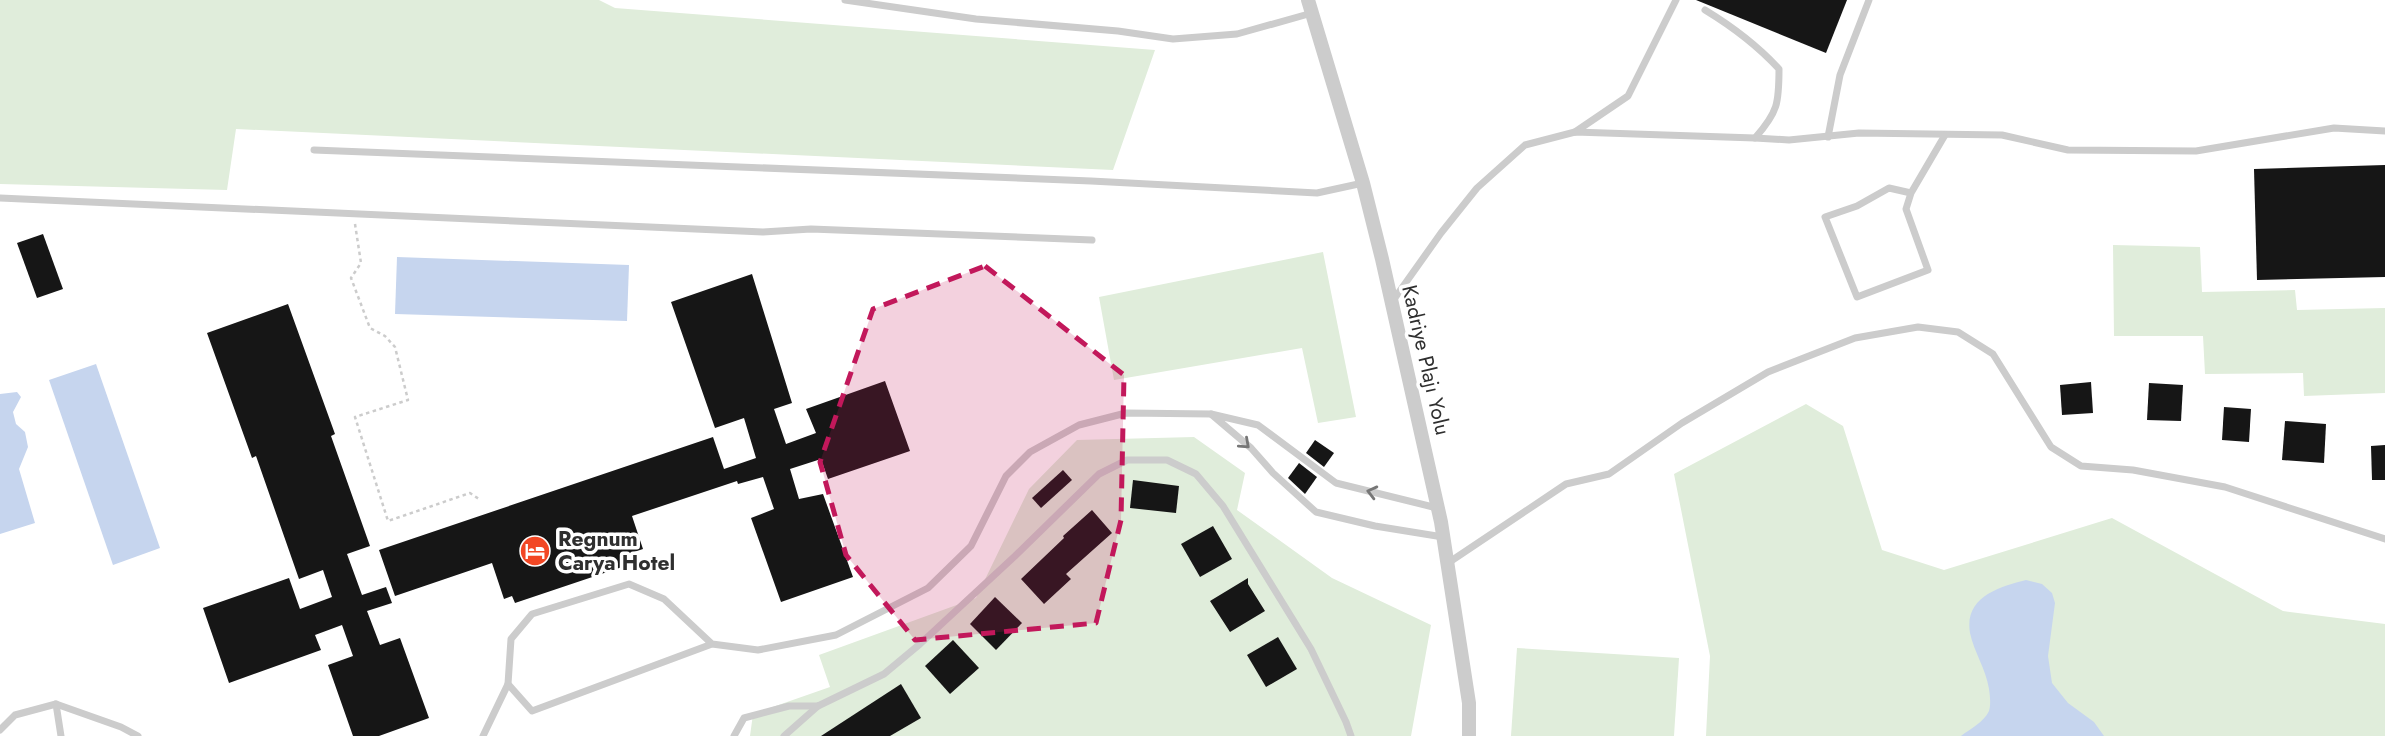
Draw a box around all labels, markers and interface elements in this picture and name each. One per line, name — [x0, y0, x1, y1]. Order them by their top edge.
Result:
street label: Kadriye Plajı Yolu — [1394, 282, 1458, 438]
one-way arrow — [1237, 436, 1250, 448]
one-way arrow — [1366, 486, 1378, 500]
place label: Regnum Carya Hotel — [558, 524, 675, 578]
hotel icon: Regnum Carya Hotel — [518, 534, 552, 568]

